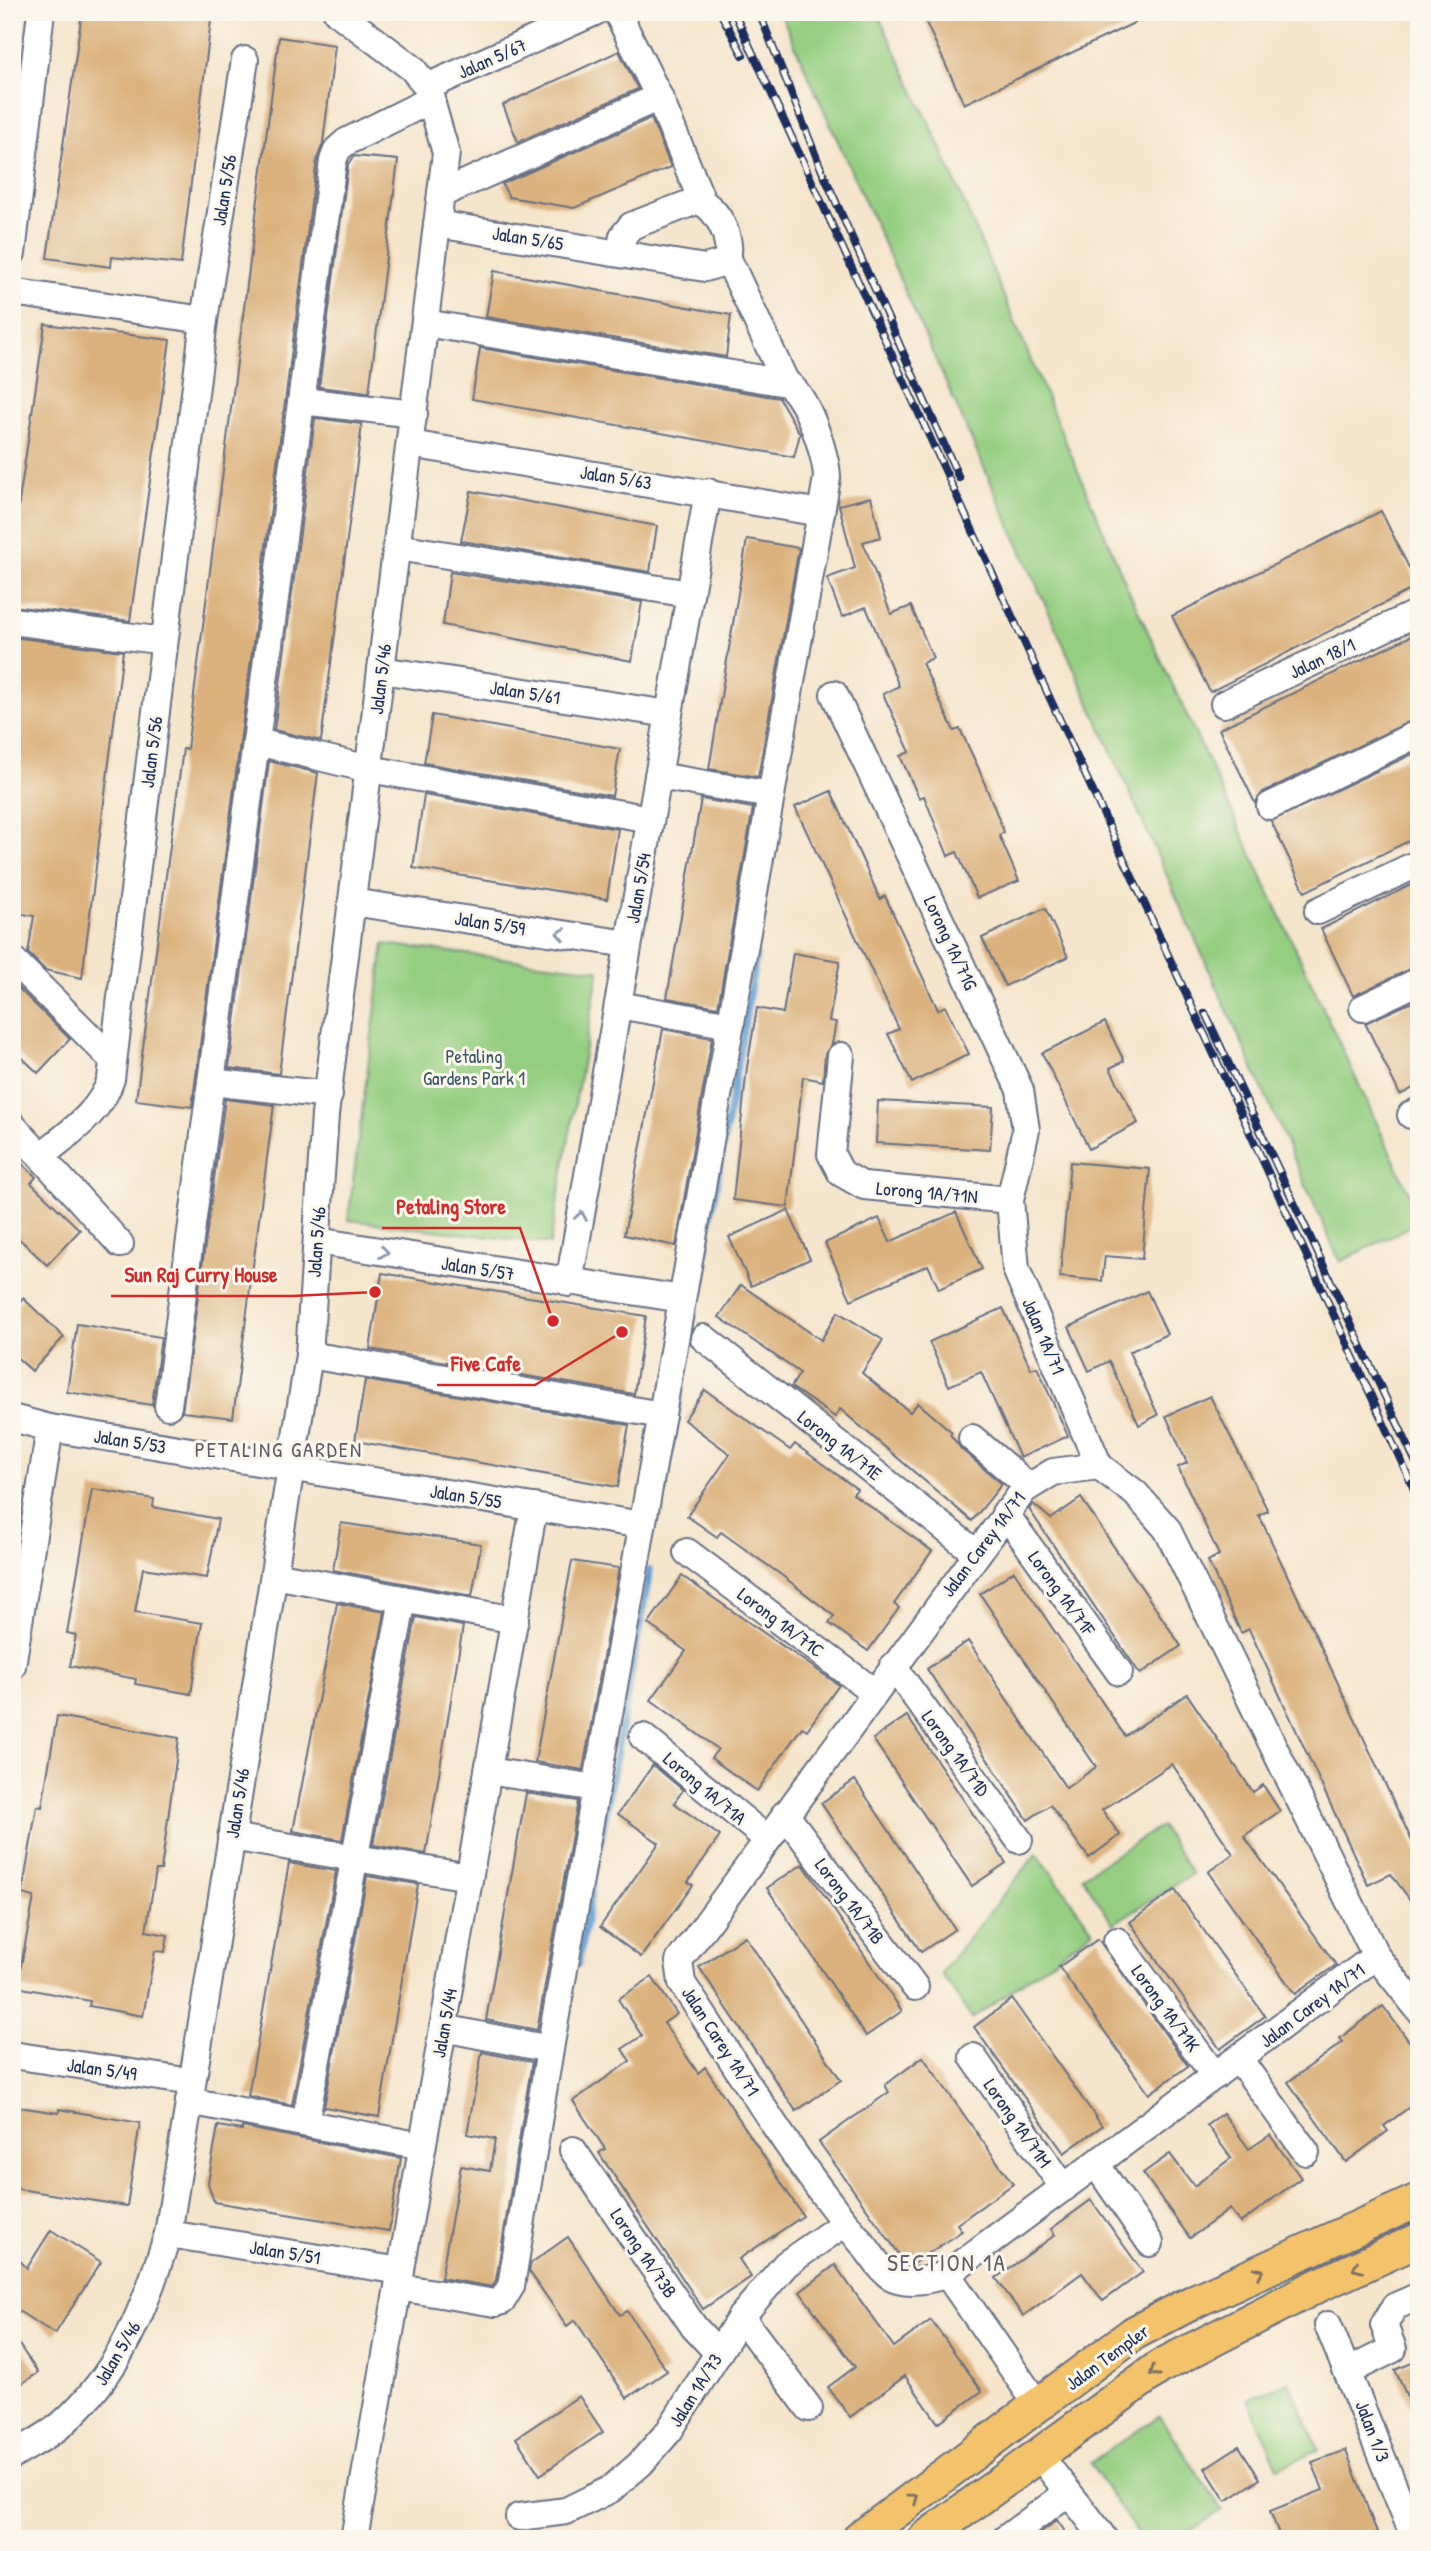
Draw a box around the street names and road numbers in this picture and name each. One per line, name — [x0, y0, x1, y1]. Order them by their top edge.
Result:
street label: Jalan 5/67 — [453, 31, 531, 85]
street label: Jalan 5/56 — [206, 153, 242, 227]
street label: Jalan 5/65 — [491, 220, 565, 256]
street label: Jalan 5/63 — [578, 459, 654, 495]
street label: Jalan 18/1 — [1285, 631, 1359, 685]
street label: Jalan 5/46 — [363, 642, 397, 716]
street label: Jalan 5/61 — [488, 674, 562, 710]
street label: Jalan 5/56 — [134, 715, 168, 789]
street label: Jalan 5/54 — [619, 851, 657, 925]
street label: Lorong 1A/71G — [918, 892, 984, 994]
street label: Jalan 5/59 — [453, 905, 527, 941]
street label: Lorong 1A/71N — [875, 1175, 979, 1209]
street label: Jalan 5/46 — [301, 1206, 331, 1278]
street label: Jalan 5/57 — [440, 1249, 516, 1287]
street label: Jalan 1A/71 — [1016, 1294, 1072, 1378]
street label: Lorong 1A/71E — [793, 1404, 888, 1486]
street label: Jalan 5/53 — [92, 1422, 168, 1460]
street label: Jalan 5/55 — [428, 1478, 504, 1514]
street label: Jalan Carey 1A/71 — [935, 1486, 1031, 1602]
street label: Lorong 1A/71F — [1022, 1545, 1102, 1641]
street label: Lorong 1A/71C — [732, 1581, 830, 1663]
street label: Lorong 1A/71D — [916, 1705, 996, 1801]
street label: Lorong 1A/71A — [658, 1746, 752, 1830]
street label: Jalan 5/46 — [219, 1766, 255, 1840]
street label: Lorong 1A/71B — [809, 1853, 891, 1949]
street label: Jalan Carey 1A/71 — [1254, 1957, 1370, 2053]
street label: Lorong 1A/71K — [1126, 1959, 1206, 2057]
street label: Jalan Carey 1A/71 — [676, 1981, 766, 2101]
street label: Jalan 5/44 — [425, 1986, 463, 2060]
street label: Jalan 5/49 — [65, 2051, 139, 2087]
street label: Lorong 1A/71M — [978, 2073, 1058, 2173]
street label: Lorong 1A/73B — [604, 2203, 684, 2303]
street label: Jalan 5/51 — [248, 2234, 322, 2270]
street label: Jalan 5/46 — [88, 2316, 146, 2390]
street label: Jalan Templer — [1060, 2317, 1155, 2396]
street label: Jalan 1A/73 — [662, 2348, 728, 2432]
street label: Jalan 1/3 — [1350, 2397, 1396, 2465]

